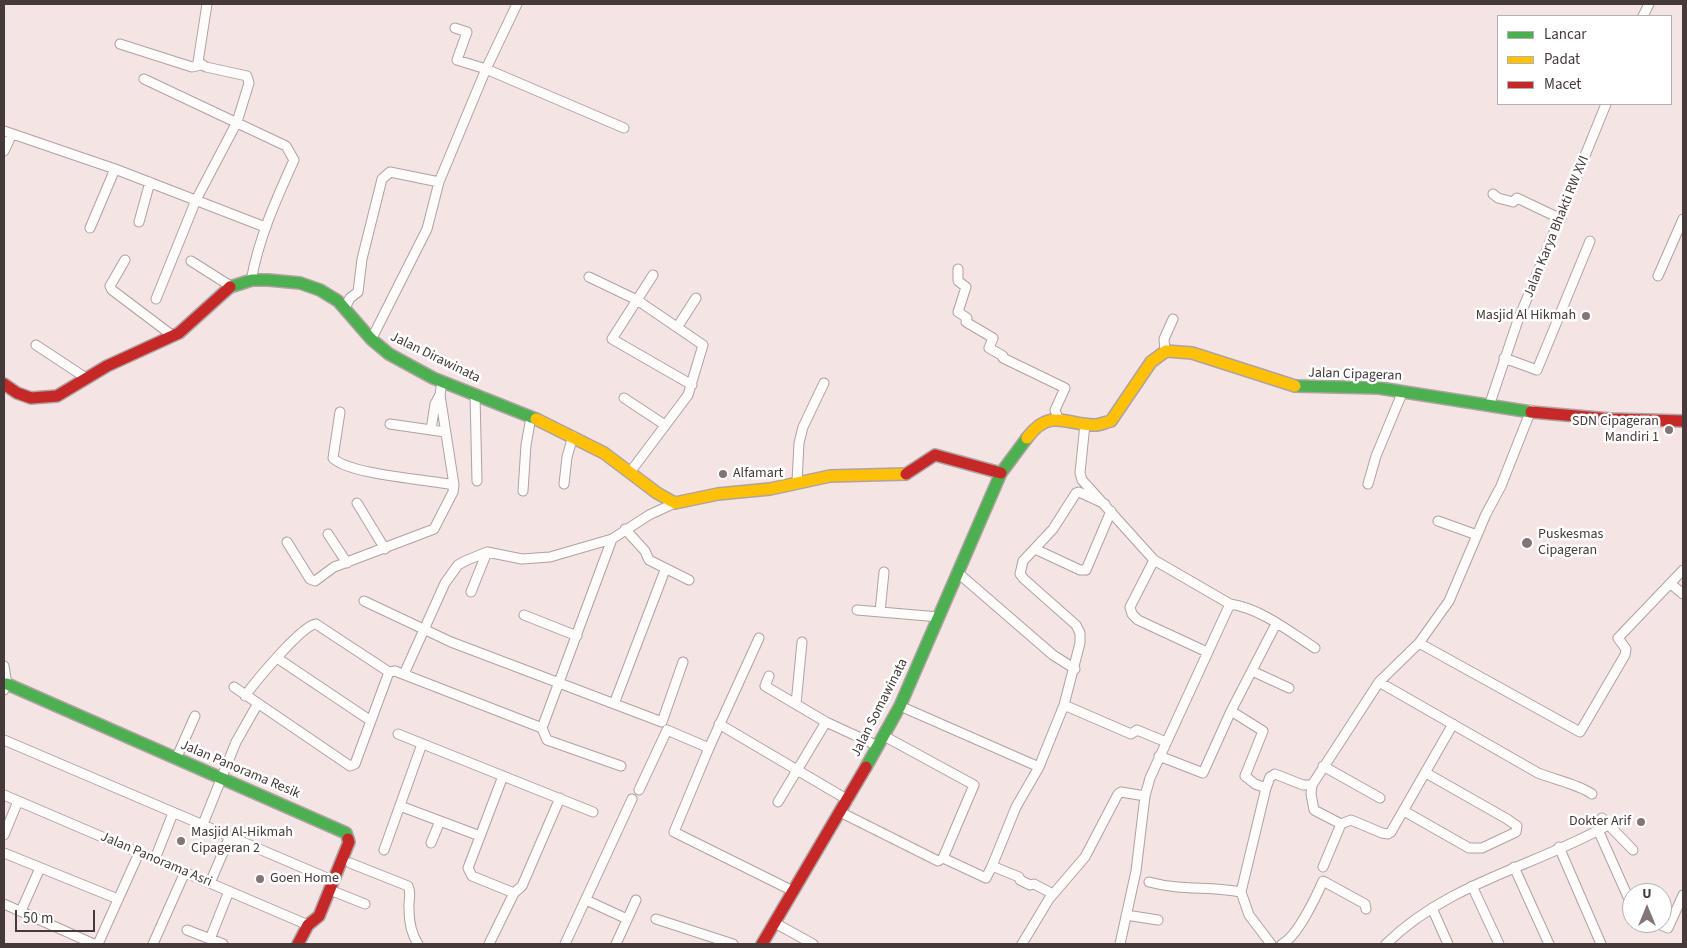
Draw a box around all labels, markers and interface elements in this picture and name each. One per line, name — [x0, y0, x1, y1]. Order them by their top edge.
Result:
legend — [1497, 15, 1672, 105]
text: Lancar — [1544, 24, 1587, 45]
text: Padat — [1544, 49, 1580, 70]
text: Macet — [1544, 74, 1581, 95]
street label: Jalan Karya Bhakti RW XVI — [1521, 153, 1593, 301]
place label: Masjid Al Hikmah — [1476, 308, 1576, 324]
marker: Masjid Al Hikmah — [1580, 310, 1592, 322]
street label: Jalan Dirawinata — [387, 329, 483, 387]
street label: Jalan Cipageran — [1308, 365, 1402, 385]
place label: SDN Cipageran Mandiri 1 — [1572, 414, 1659, 447]
marker: SDN Cipageran Mandiri 1 — [1663, 424, 1675, 436]
place label: Alfamart — [733, 466, 783, 482]
marker: Alfamart — [717, 468, 729, 480]
place label: Puskesmas Cipageran — [1538, 527, 1603, 560]
marker: Puskesmas Cipageran — [1520, 536, 1534, 550]
street label: Jalan Somawinata — [848, 656, 912, 760]
street label: Jalan Panorama Resik — [178, 737, 302, 803]
place label: Dokter Arif — [1569, 814, 1631, 830]
marker: Dokter Arif — [1635, 816, 1647, 828]
place label: Masjid Al-Hikmah Cipageran 2 — [191, 825, 293, 858]
street label: Jalan Panorama Asri — [98, 829, 214, 891]
marker: Masjid Al-Hikmah Cipageran 2 — [175, 835, 187, 847]
place label: Goen Home — [270, 871, 339, 887]
marker: Goen Home — [254, 873, 266, 885]
north arrow — [1622, 883, 1672, 933]
text: U — [1642, 884, 1652, 904]
scale bar — [18, 900, 98, 932]
text: 50 m — [23, 908, 53, 929]

